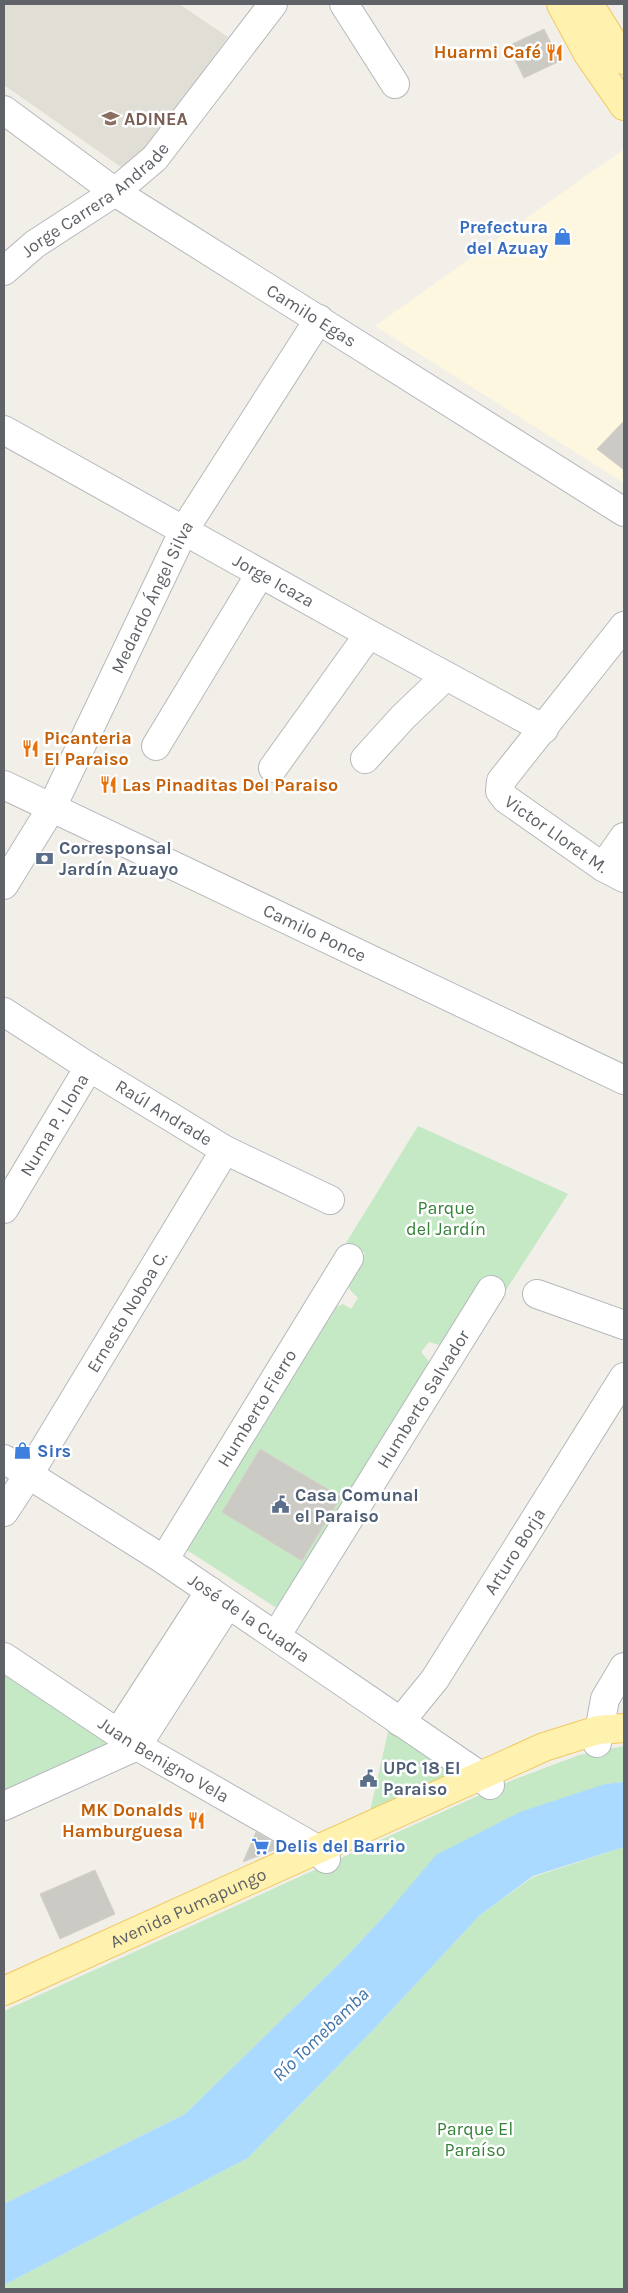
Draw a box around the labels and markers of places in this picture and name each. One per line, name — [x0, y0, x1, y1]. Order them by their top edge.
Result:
place label: Huarmi Café — [434, 41, 541, 63]
restaurant icon: Huarmi Café — [545, 42, 565, 62]
place label: ADINEA — [124, 108, 188, 130]
school or university icon: ADINEA — [100, 109, 120, 129]
place label: Prefectura del Azuay — [459, 216, 548, 259]
shop icon: Prefectura del Azuay — [552, 227, 572, 247]
place label: Picanteria El Paraiso — [44, 727, 132, 770]
restaurant icon: Picanteria El Paraiso — [20, 738, 40, 758]
place label: Las Pinaditas Del Paraiso — [122, 774, 338, 796]
restaurant icon: Las Pinaditas Del Paraiso — [98, 775, 118, 795]
place label: Corresponsal Jardín Azuayo — [59, 837, 179, 880]
bank icon: Corresponsal Jardín Azuayo — [35, 848, 55, 868]
place label: Sirs — [37, 1440, 71, 1462]
shop icon: Sirs — [13, 1441, 33, 1461]
place label: Casa Comunal el Paraiso — [295, 1484, 419, 1527]
public building icon: Casa Comunal el Paraiso — [271, 1495, 291, 1515]
place label: UPC 18 El Paraiso — [383, 1757, 460, 1800]
public building icon: UPC 18 El Paraiso — [359, 1768, 379, 1788]
place label: MK Donalds Hamburguesa — [62, 1799, 183, 1842]
restaurant icon: MK Donalds Hamburguesa — [187, 1810, 207, 1830]
place label: Delis del Barrio — [275, 1835, 405, 1857]
supermarket icon: Delis del Barrio — [251, 1836, 271, 1856]

